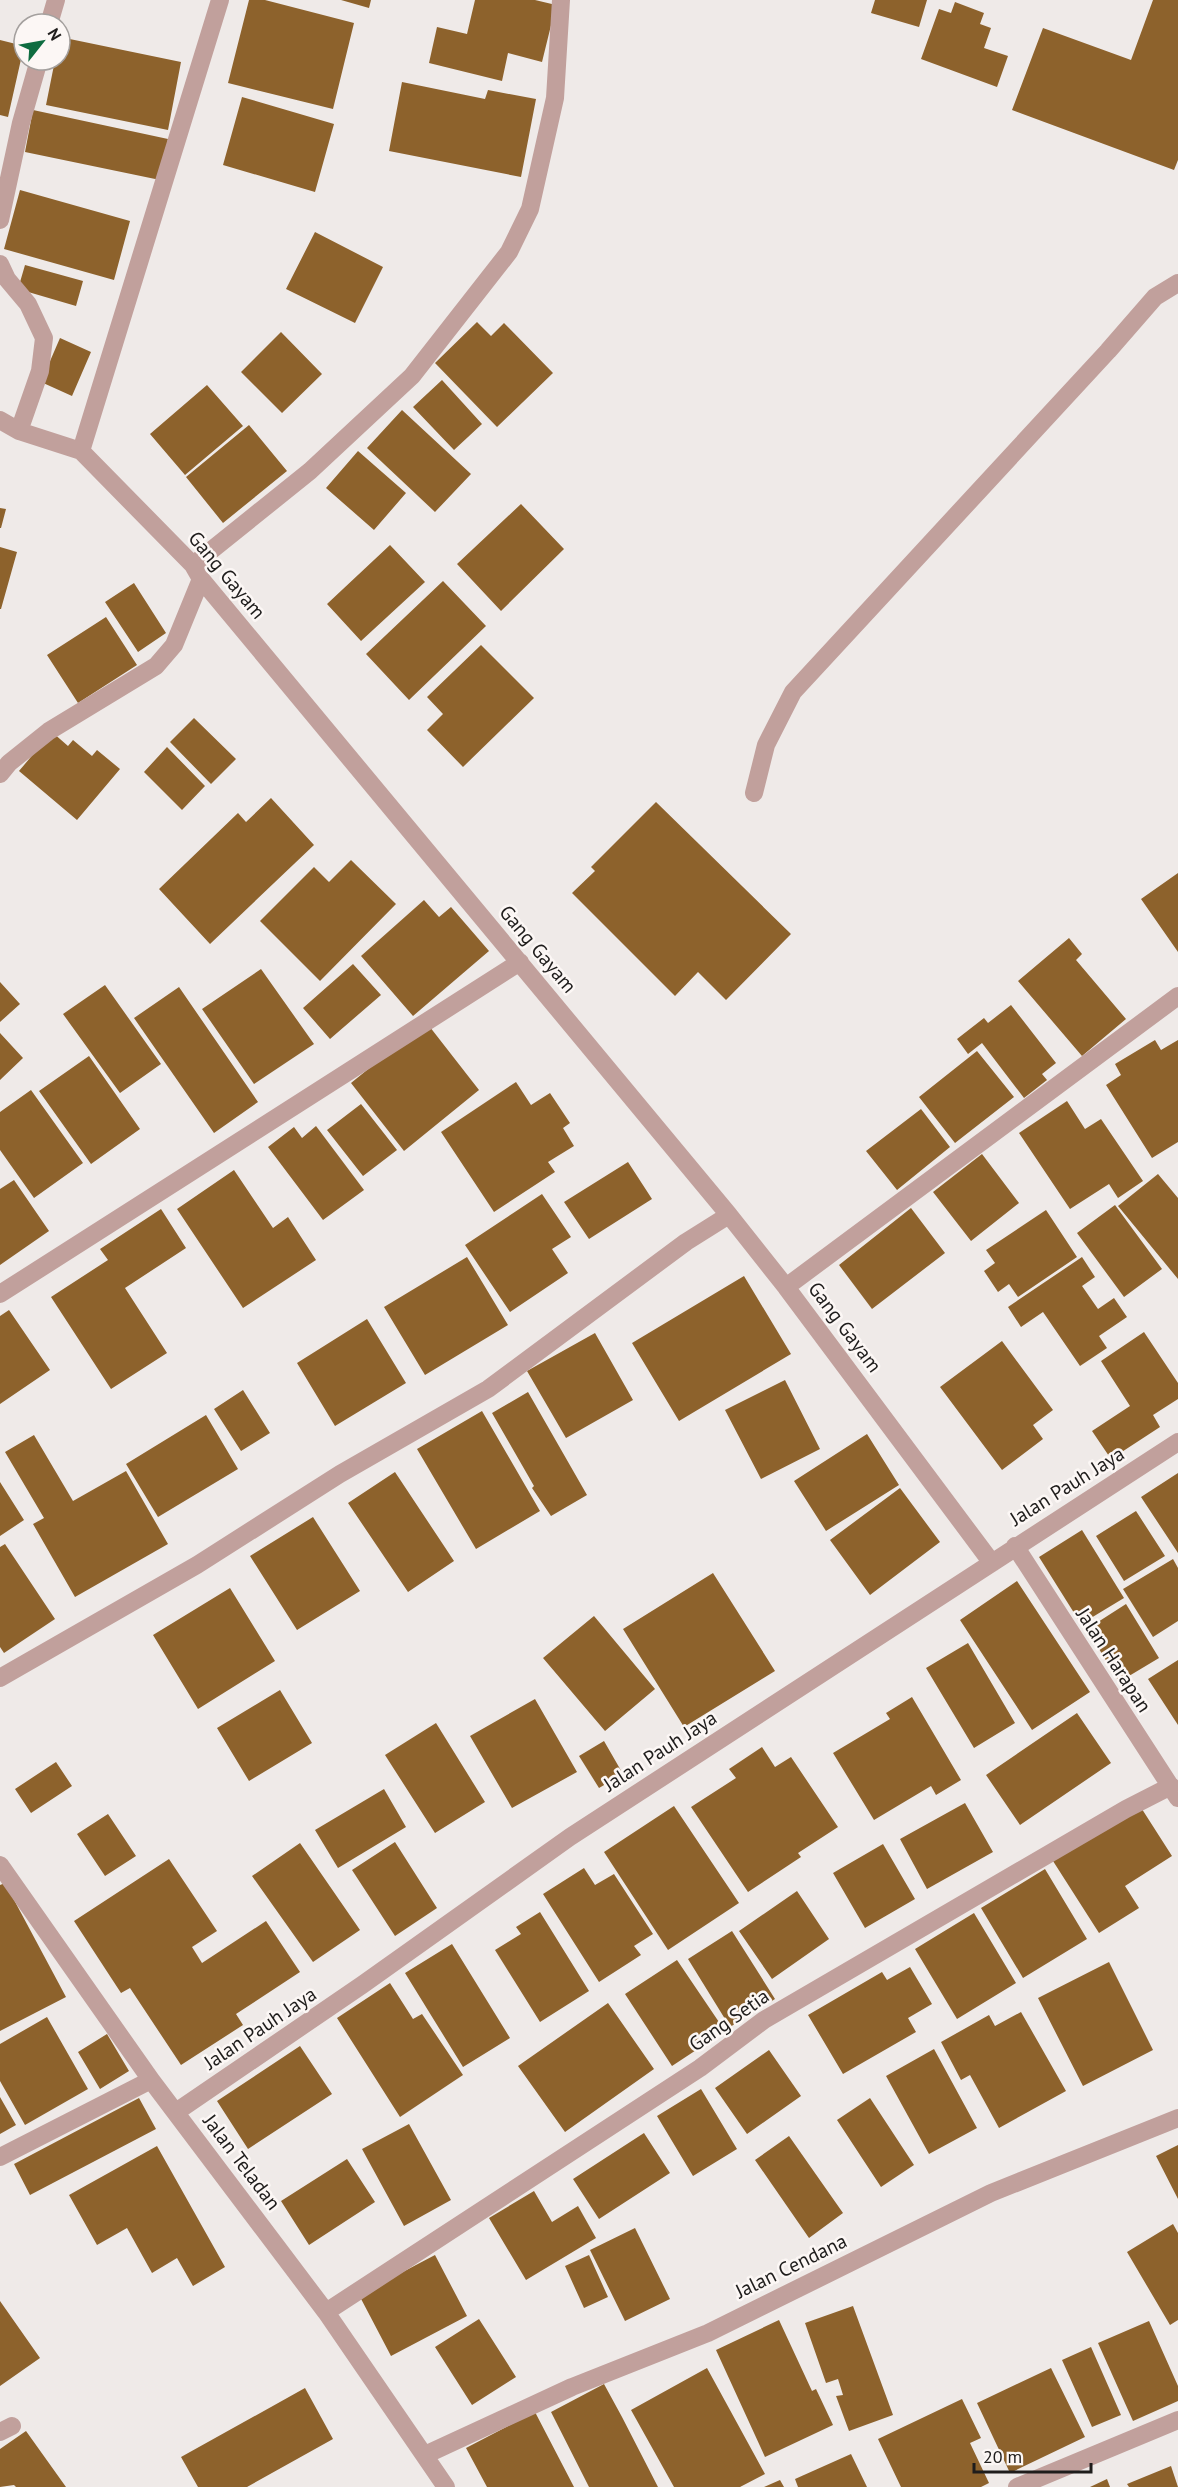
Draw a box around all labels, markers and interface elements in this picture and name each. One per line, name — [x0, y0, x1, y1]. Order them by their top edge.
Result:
north arrow — [12, 12, 72, 72]
text: N — [44, 25, 66, 44]
street label: Gang Gayam — [183, 526, 271, 624]
street label: Gang Gayam — [494, 900, 582, 998]
street label: Gang Gayam — [802, 1277, 888, 1377]
street label: Jalan Pauh Jaya — [1004, 1440, 1129, 1532]
street label: Jalan Harapan — [1070, 1602, 1157, 1717]
street label: Jalan Pauh Jaya — [597, 1705, 722, 1798]
street label: Jalan Pauh Jaya — [198, 1981, 321, 2076]
street label: Gang Setia — [684, 1983, 774, 2057]
street label: Jalan Teladan — [197, 2108, 286, 2215]
street label: Jalan Cendana — [730, 2228, 851, 2305]
scale bar — [974, 2436, 1091, 2474]
text: 20 m — [983, 2445, 1022, 2468]

